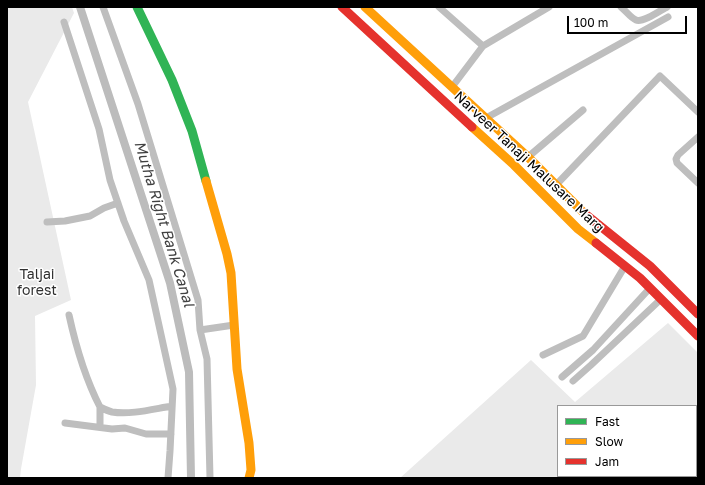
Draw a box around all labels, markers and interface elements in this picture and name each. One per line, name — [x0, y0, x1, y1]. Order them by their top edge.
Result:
scale bar — [569, 8, 689, 34]
text: 100 m — [574, 15, 608, 30]
street label: Narveer Tanaji Malusare Marg — [450, 88, 608, 236]
water label: Mutha Right Bank Canal — [130, 139, 198, 309]
park label: Taljai forest — [17, 267, 57, 300]
legend — [557, 405, 697, 477]
text: Fast — [595, 414, 620, 429]
text: Slow — [595, 434, 623, 449]
text: Jam — [595, 454, 619, 469]

